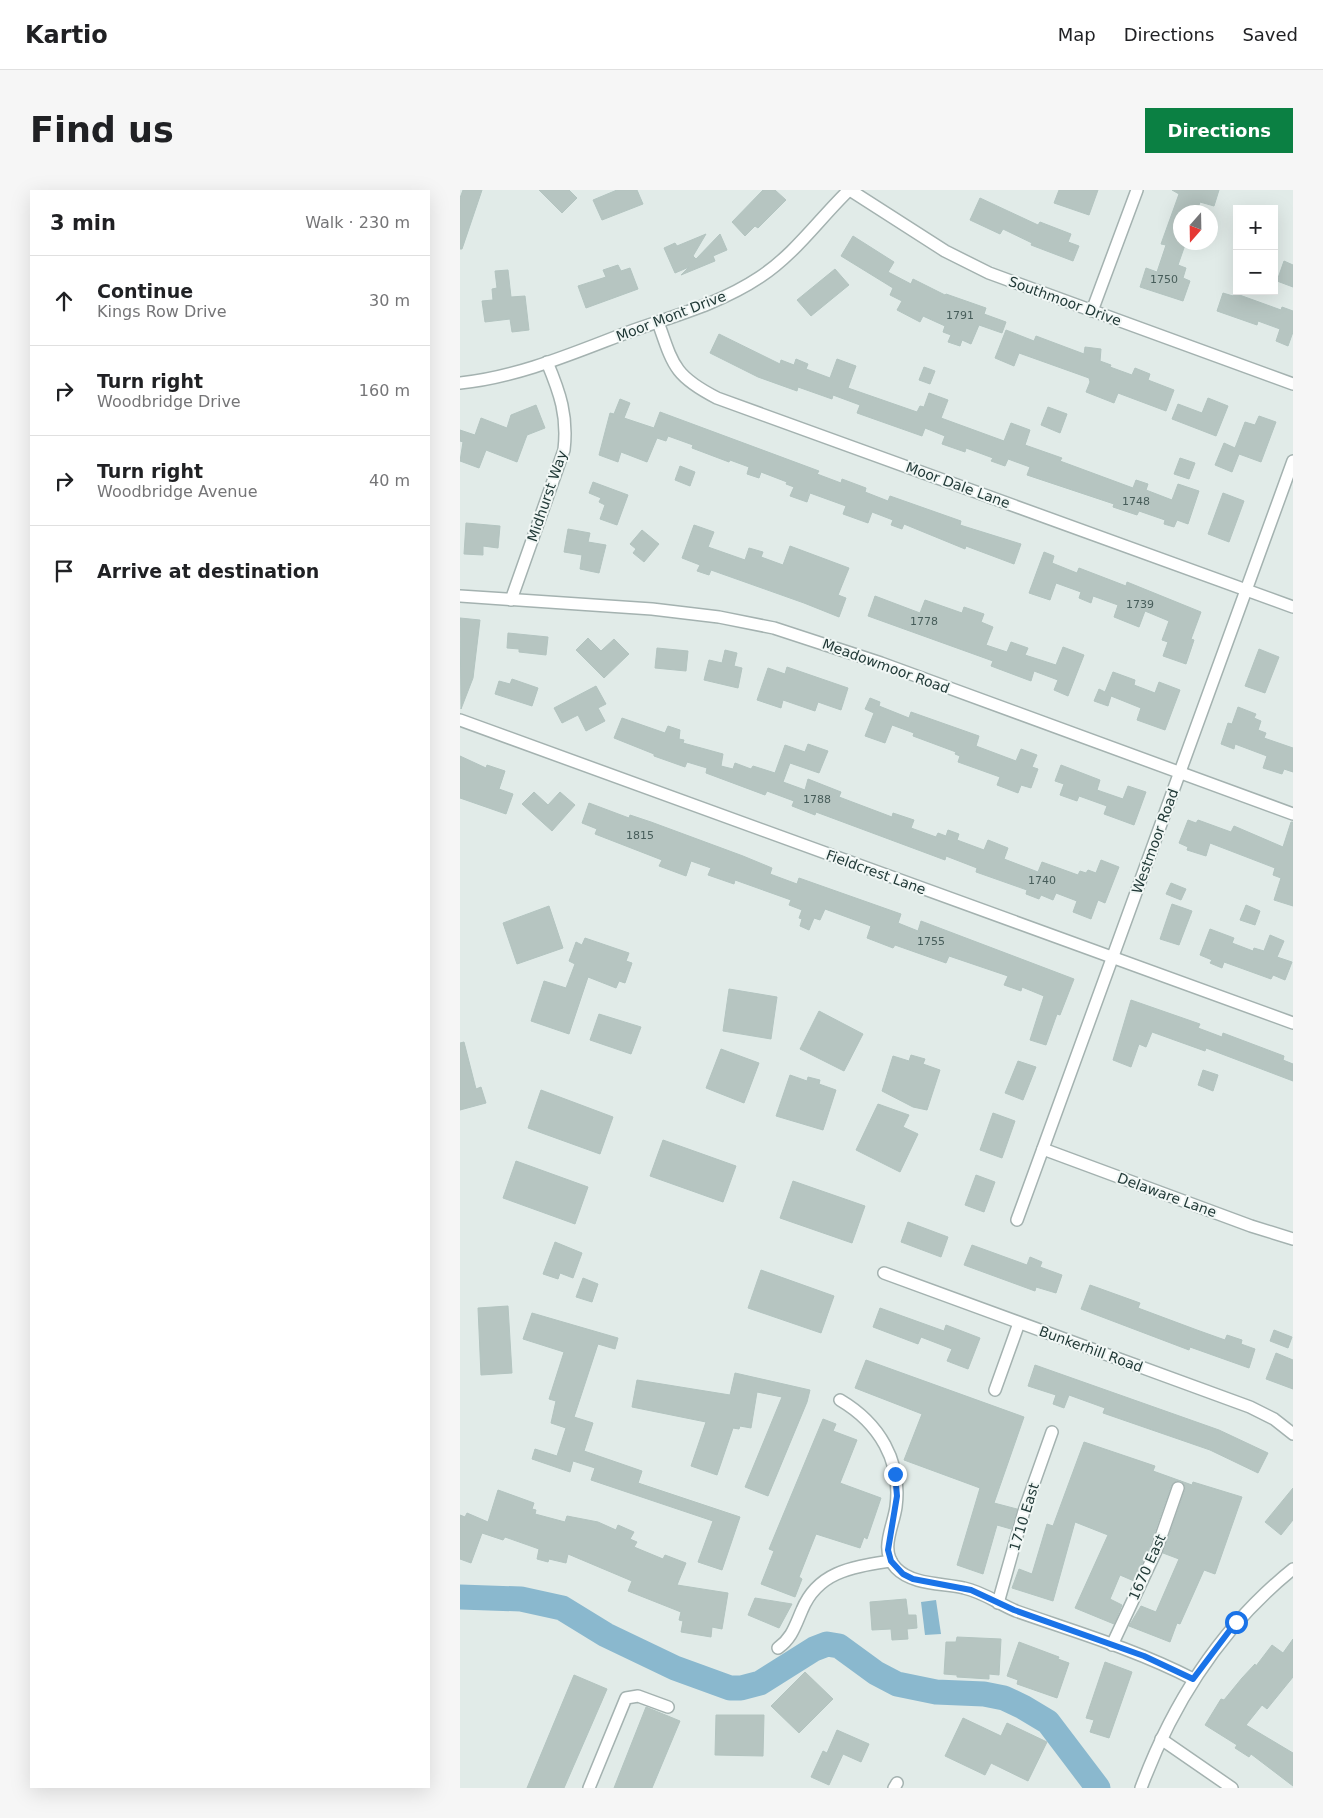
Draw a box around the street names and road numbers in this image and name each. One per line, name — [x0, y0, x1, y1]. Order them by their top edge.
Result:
street label: Southmoor Drive — [1006, 273, 1124, 329]
street label: Moor Mont Drive — [614, 288, 728, 344]
street label: Midhurst Way — [524, 448, 570, 544]
street label: Moor Dale Lane — [904, 459, 1012, 511]
street label: Meadowmoor Road — [820, 636, 952, 696]
street label: Westmoor Road — [1129, 786, 1181, 896]
street label: Fieldcrest Lane — [824, 846, 928, 898]
street label: Delaware Lane — [1115, 1170, 1219, 1220]
street label: Bunkerhill Road — [1037, 1323, 1145, 1375]
street label: 1710 East — [1006, 1481, 1042, 1553]
street label: 1670 East — [1125, 1531, 1169, 1602]

